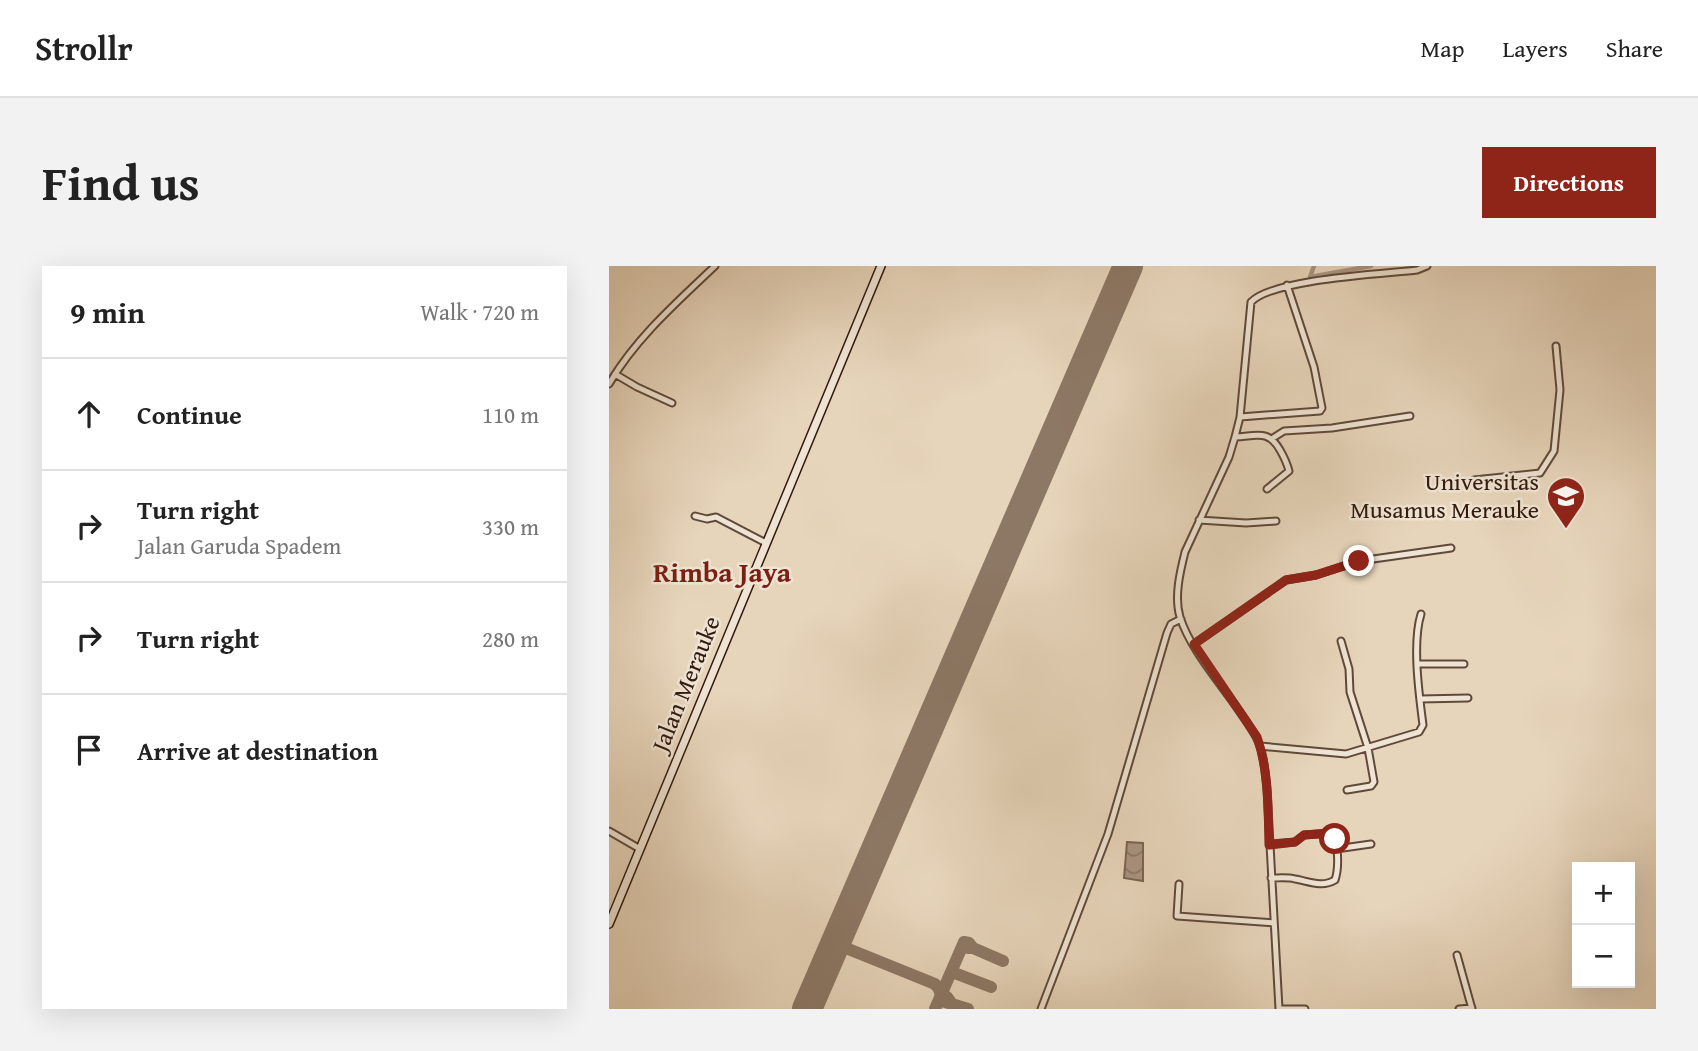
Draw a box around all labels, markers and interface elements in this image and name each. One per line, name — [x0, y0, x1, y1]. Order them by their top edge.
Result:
text: Strollr — [35, 24, 133, 72]
text: Map — [1421, 31, 1464, 66]
text: Layers — [1502, 31, 1568, 66]
text: Share — [1606, 31, 1663, 66]
text: Find us — [42, 146, 200, 218]
button: Directions — [1482, 147, 1656, 218]
text: 9 min — [70, 290, 145, 334]
text: Walk · 720 m — [420, 295, 539, 328]
icon: ahead — [70, 395, 108, 433]
text: Continue — [137, 395, 242, 434]
text: 110 m — [482, 398, 539, 431]
place label: Universitas Musamus Merauke — [1350, 464, 1539, 527]
school or university icon: Universitas Musamus Merauke — [1545, 475, 1587, 530]
text: Turn right — [137, 490, 259, 529]
icon: right — [70, 507, 108, 545]
text: 330 m — [482, 510, 539, 543]
text: Jalan Garuda Spadem — [137, 529, 341, 562]
route end — [1343, 545, 1374, 576]
district label: Rimba Jaya — [653, 551, 792, 592]
street label: Jalan Merauke — [641, 611, 729, 760]
icon: right — [70, 619, 108, 657]
text: Turn right — [137, 619, 259, 658]
text: 280 m — [482, 622, 539, 655]
icon: arrive — [70, 731, 108, 769]
text: Arrive at destination — [137, 731, 378, 770]
route start — [1319, 823, 1350, 854]
map controls — [1572, 862, 1635, 988]
button: + — [1572, 862, 1635, 925]
button: − — [1572, 925, 1635, 988]

